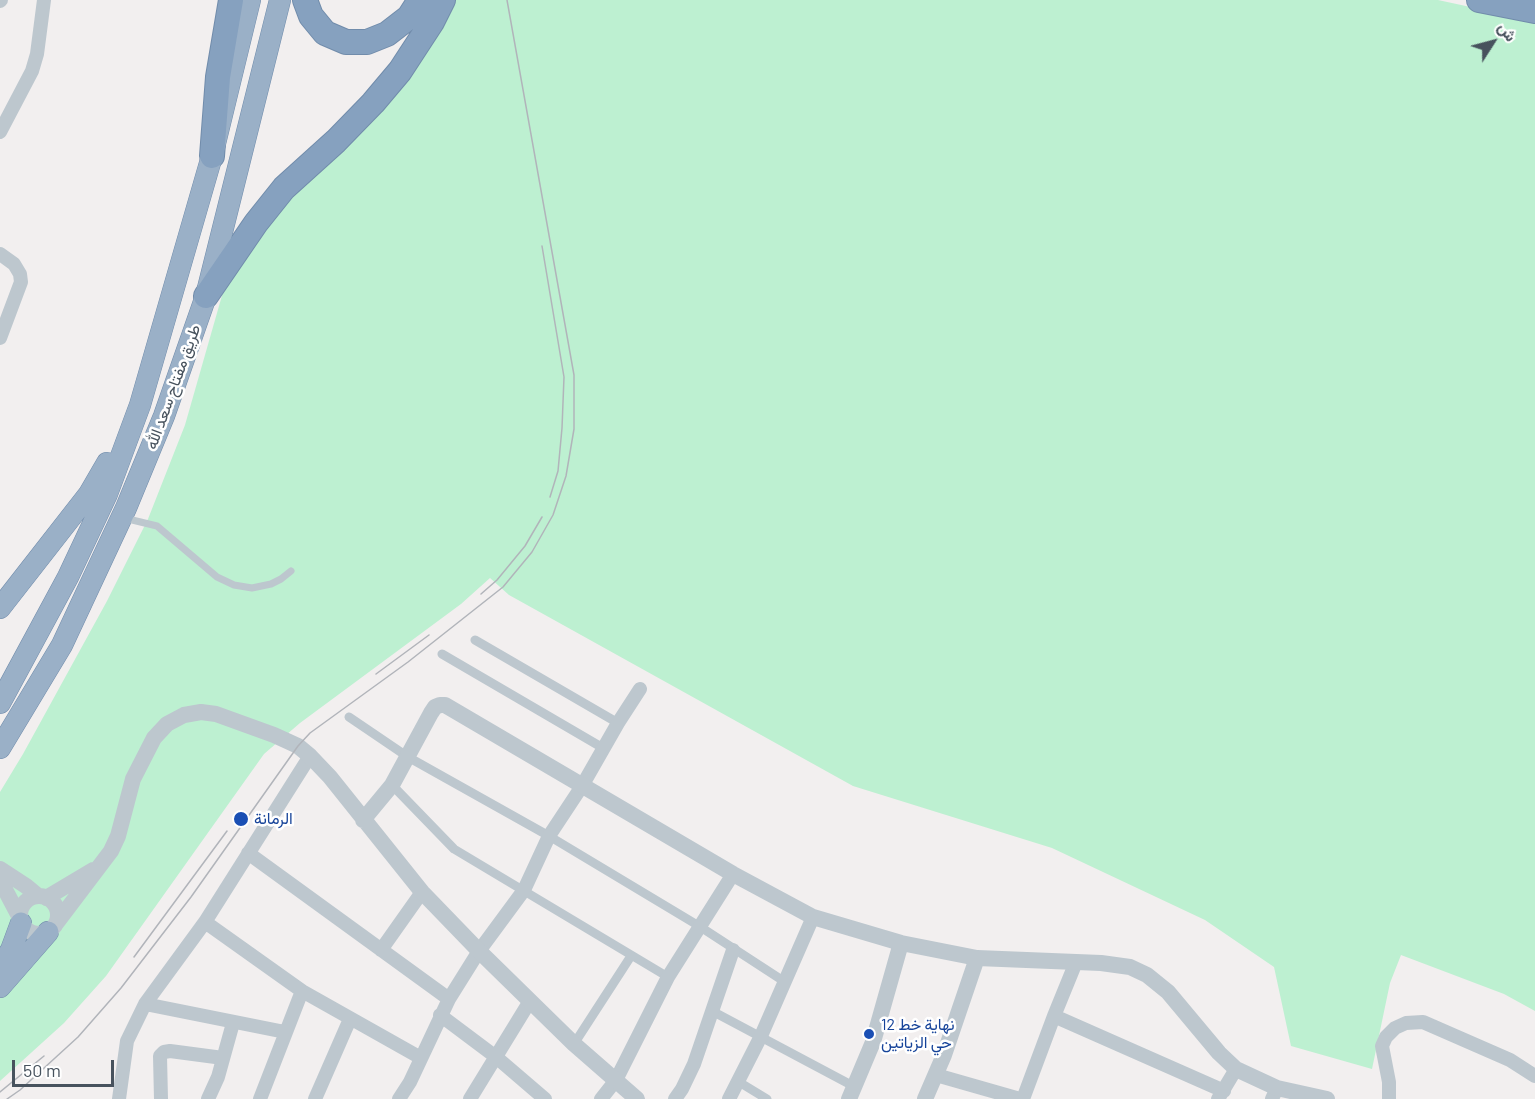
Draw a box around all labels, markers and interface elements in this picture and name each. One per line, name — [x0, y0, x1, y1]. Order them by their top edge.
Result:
north arrow — [1463, 12, 1523, 72]
text: ش — [1495, 18, 1521, 44]
street label: طريق مفتاح سعد الله — [141, 322, 205, 452]
place label: الرمانة — [254, 809, 293, 829]
marker: الرمانة — [232, 810, 250, 828]
place label: نهاية خط 12 حي الزياتين — [881, 1015, 955, 1053]
marker: نهاية خط 12 حي الزياتين — [862, 1027, 876, 1041]
scale bar — [15, 1048, 117, 1086]
text: 50 m — [23, 1059, 61, 1081]

